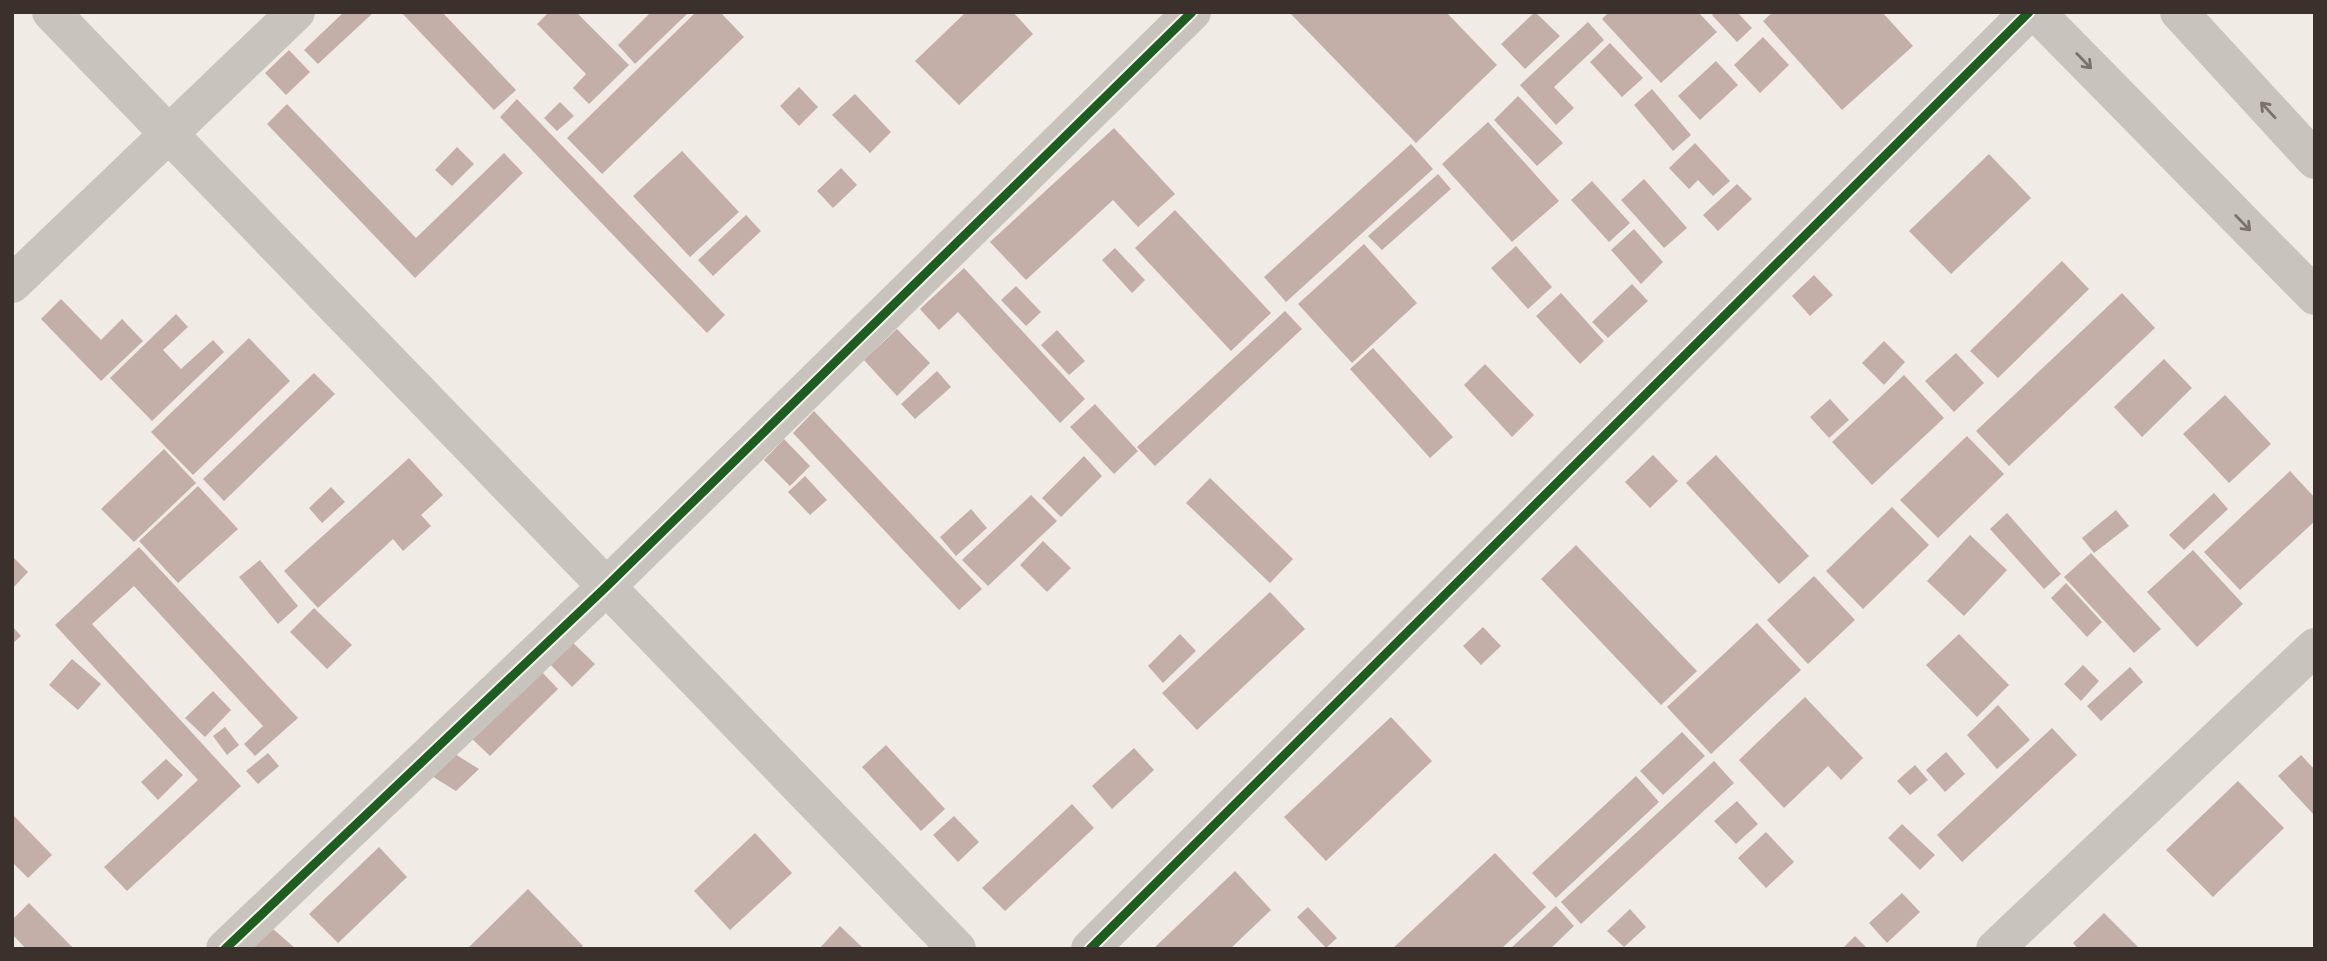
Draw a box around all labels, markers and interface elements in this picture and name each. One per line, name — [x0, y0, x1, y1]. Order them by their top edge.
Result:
one-way arrow — [2075, 52, 2092, 69]
one-way arrow — [2260, 102, 2277, 119]
one-way arrow — [2234, 215, 2251, 232]

